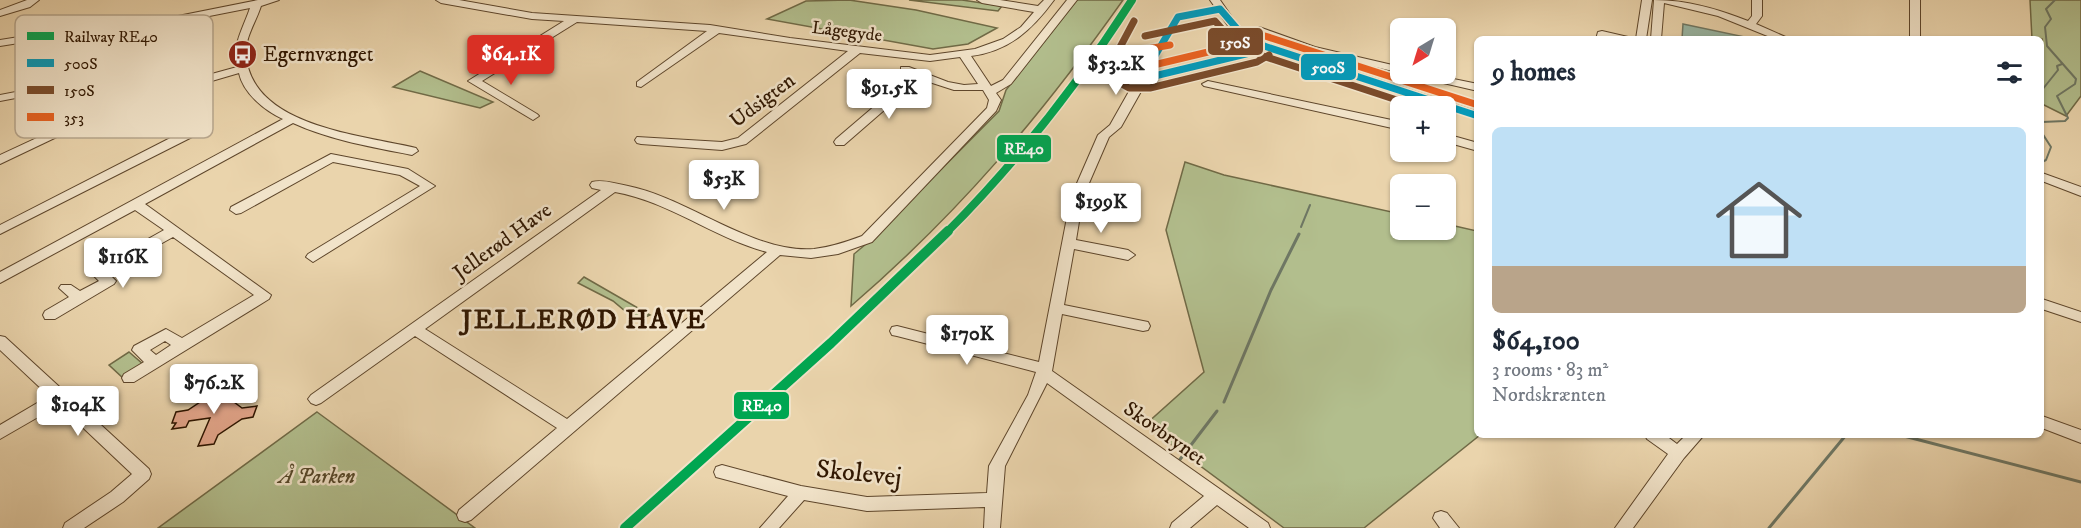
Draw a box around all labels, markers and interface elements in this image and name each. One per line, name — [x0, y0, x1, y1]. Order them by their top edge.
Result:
legend — [15, 15, 213, 138]
street label: Lågegyde — [810, 17, 883, 47]
north arrow — [1390, 18, 1456, 84]
map controls — [1390, 18, 1456, 240]
text: Railway RE40 — [64, 27, 158, 47]
line badge: 150S — [1207, 27, 1264, 56]
text: 150S — [1220, 33, 1250, 53]
pin: $64.1K — [462, 35, 560, 86]
bus stop icon: Egernvænget — [226, 38, 258, 70]
place label: Egernvænget — [263, 42, 374, 68]
text: $64.1K — [481, 42, 541, 67]
pin: $53.2K — [1067, 45, 1165, 96]
text: $53.2K — [1088, 52, 1144, 77]
line badge: 500S — [1300, 53, 1357, 81]
text: 500S — [64, 54, 98, 74]
text: 9 homes — [1492, 56, 1576, 89]
icon: filters — [1993, 56, 2026, 89]
text: 500S — [1310, 58, 1345, 78]
street label: Udsigten — [725, 68, 801, 134]
pin: $91.5K — [840, 69, 938, 120]
text: $91.5K — [861, 76, 917, 101]
text: 150S — [64, 81, 95, 101]
button: + — [1390, 96, 1456, 162]
text: 353 — [64, 108, 84, 128]
line badge: RE40 — [996, 134, 1052, 163]
text: RE40 — [1004, 139, 1044, 159]
pin: $53K — [688, 160, 760, 211]
icon: home — [1705, 166, 1813, 274]
text: $53K — [703, 167, 745, 192]
button: − — [1390, 174, 1456, 240]
pin: $199K — [1059, 183, 1143, 234]
text: $199K — [1075, 190, 1127, 215]
street label: Jellerød Have — [447, 197, 557, 287]
pin: $116K — [81, 238, 165, 289]
text: $116K — [98, 245, 148, 270]
district label: JELLERØD HAVE — [458, 303, 707, 337]
pin: $170K — [925, 315, 1009, 366]
text: $170K — [940, 322, 994, 347]
text: $64,100 — [1492, 325, 1580, 358]
text: 3 rooms · 83 m² — [1492, 358, 1608, 383]
pin: $76.2K — [165, 364, 263, 415]
text: $76.2K — [184, 371, 244, 396]
text: Nordskrænten — [1492, 383, 1606, 408]
pin: $104K — [36, 386, 120, 437]
line badge: RE40 — [733, 391, 790, 420]
text: $104K — [51, 393, 105, 418]
text: RE40 — [742, 396, 782, 416]
street label: Skovbrynet — [1118, 396, 1211, 472]
street label: Skolevej — [814, 453, 903, 494]
park label: Å Parken — [277, 463, 356, 490]

